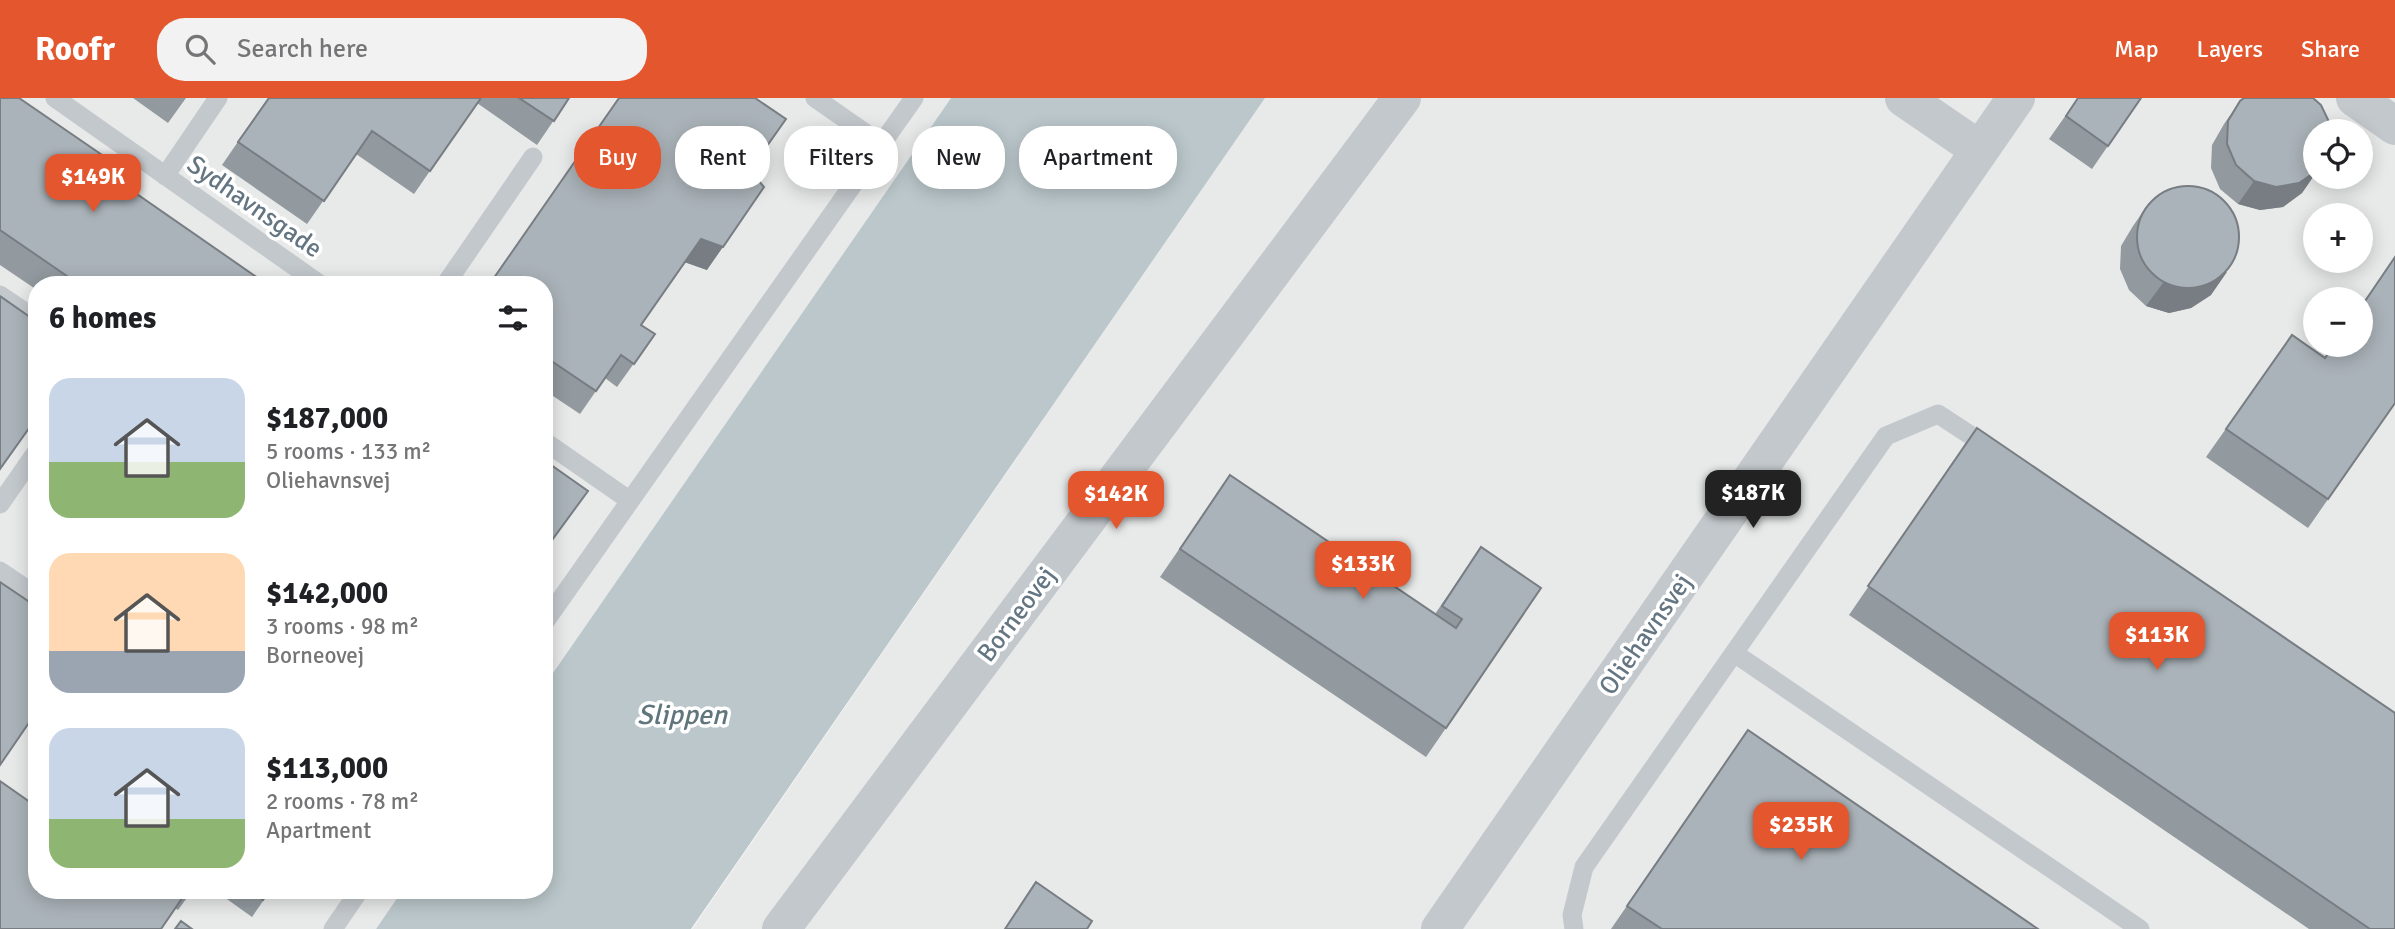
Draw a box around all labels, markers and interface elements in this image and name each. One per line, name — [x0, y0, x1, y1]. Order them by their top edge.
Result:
search box — [157, 18, 647, 81]
text: Roofr — [35, 29, 115, 70]
icon: search — [181, 30, 219, 68]
text: Search here — [237, 33, 368, 65]
text: Map — [2114, 34, 2159, 64]
text: Layers — [2197, 34, 2263, 64]
text: Share — [2301, 34, 2360, 64]
map controls — [2303, 119, 2373, 357]
button: locate — [2303, 119, 2373, 189]
chip: Buy — [574, 126, 661, 189]
chip: Rent — [675, 126, 770, 189]
chip: Filters — [784, 126, 898, 189]
chip: New — [912, 126, 1005, 189]
chip: Apartment — [1019, 126, 1177, 189]
street label: Sydhavnsgade — [181, 149, 328, 265]
pin: $149K — [44, 155, 142, 214]
text: $149K — [61, 162, 125, 191]
button: + — [2303, 203, 2373, 273]
button: − — [2303, 287, 2373, 357]
icon: filters — [494, 299, 532, 337]
text: 6 homes — [49, 300, 156, 337]
text: $187,000 — [266, 400, 388, 437]
icon: home — [105, 406, 189, 490]
text: 5 rooms · 133 m² — [266, 437, 431, 466]
text: Oliehavnsvej — [266, 466, 390, 495]
pin: $187K — [1704, 470, 1802, 530]
pin: $142K — [1067, 472, 1165, 531]
text: $187K — [1721, 478, 1785, 507]
text: $142K — [1084, 479, 1148, 508]
pin: $133K — [1314, 542, 1412, 601]
text: $133K — [1331, 549, 1395, 578]
street label: Borneovej — [971, 561, 1063, 669]
street label: Oliehavnsvej — [1592, 568, 1699, 701]
text: $142,000 — [266, 575, 388, 612]
icon: home — [105, 581, 189, 665]
text: 3 rooms · 98 m² — [266, 612, 419, 641]
pin: $113K — [2108, 612, 2206, 672]
text: $113K — [2125, 620, 2189, 649]
text: Borneovej — [266, 641, 364, 670]
water label: Slippen — [637, 698, 728, 732]
text: $113,000 — [266, 750, 388, 787]
icon: home — [105, 756, 189, 840]
text: 2 rooms · 78 m² — [266, 787, 419, 816]
pin: $235K — [1752, 802, 1850, 862]
text: $235K — [1769, 810, 1833, 839]
text: Apartment — [266, 816, 371, 845]

